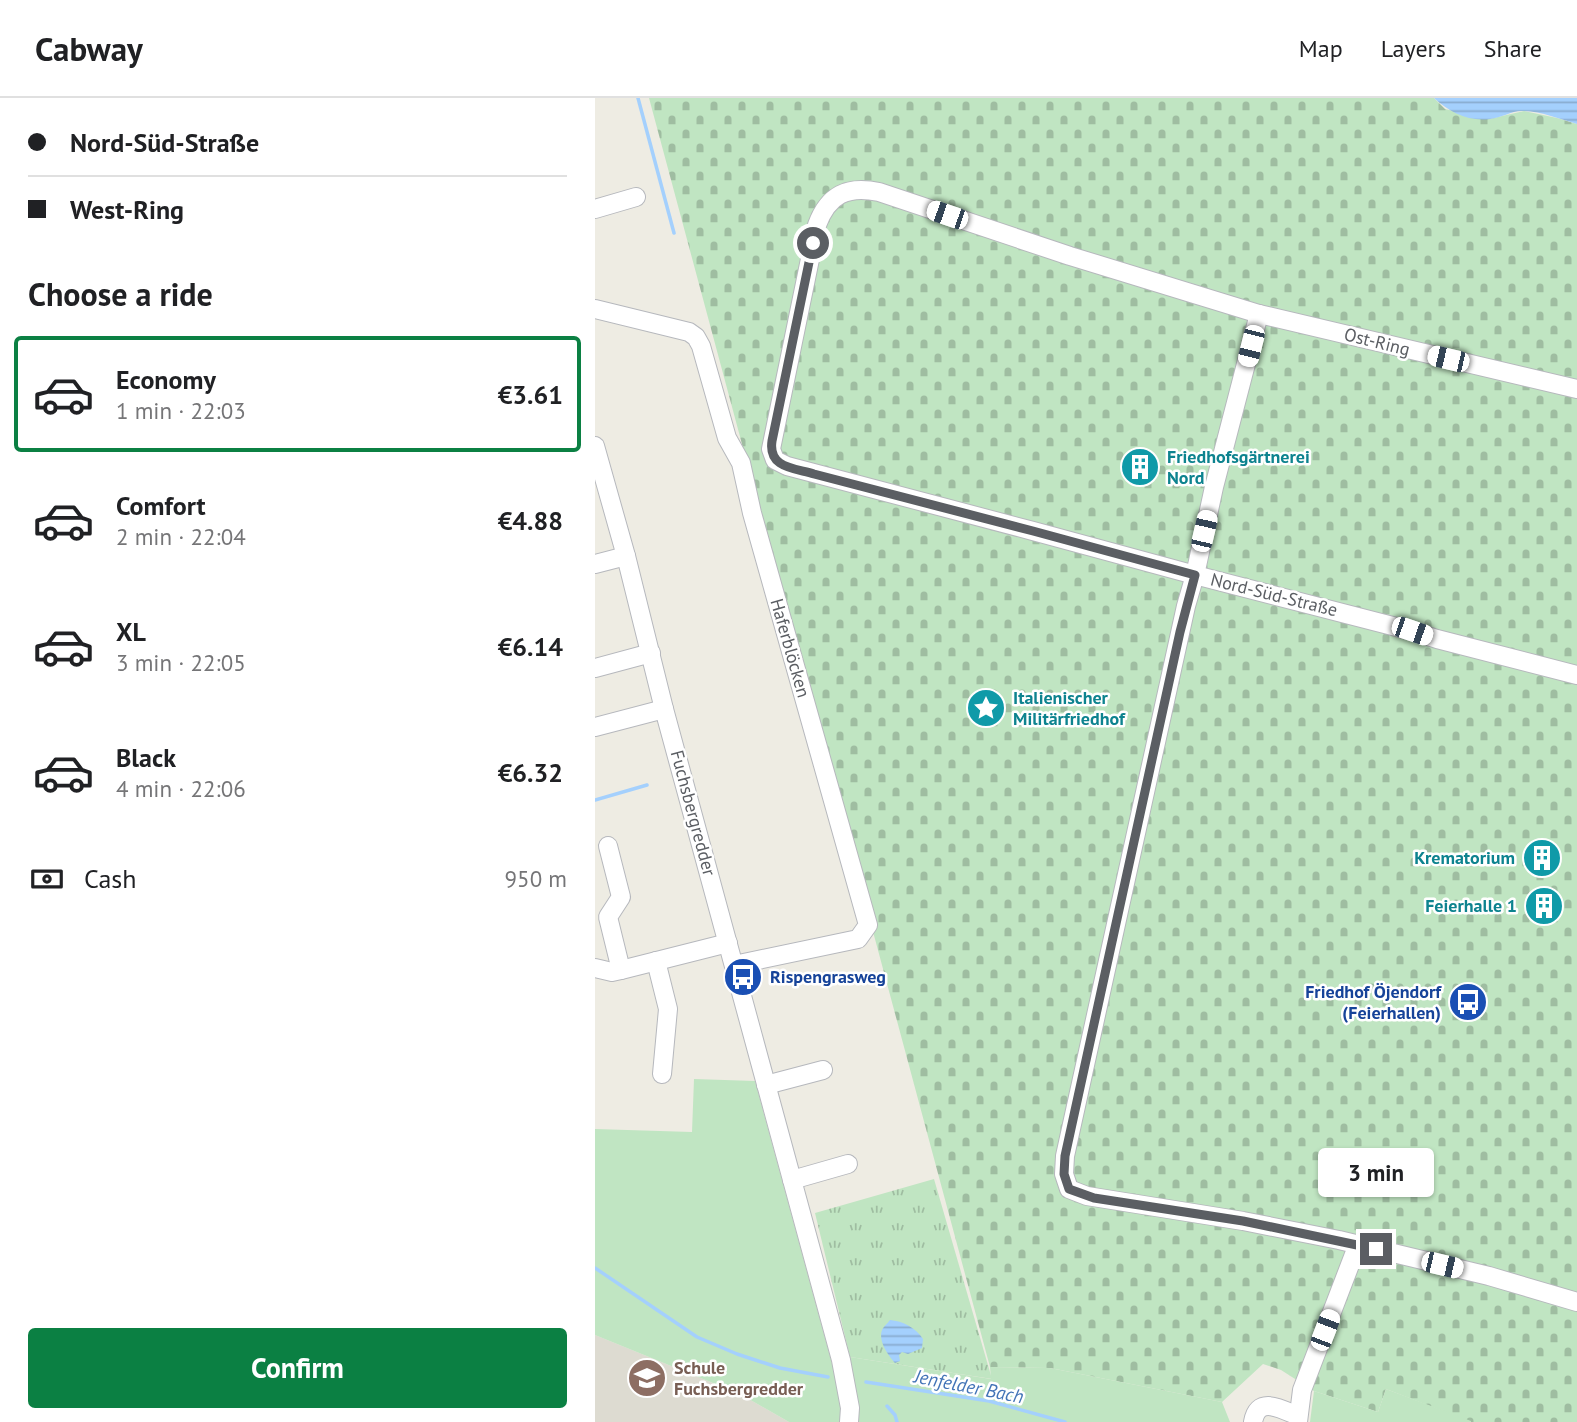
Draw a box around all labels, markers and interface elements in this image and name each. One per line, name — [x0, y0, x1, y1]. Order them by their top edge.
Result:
text: Cabway — [35, 27, 143, 70]
text: Map — [1299, 33, 1343, 64]
text: Layers — [1381, 33, 1446, 64]
text: Share — [1484, 33, 1542, 64]
text: Nord-Süd-Straße — [70, 126, 259, 159]
text: West-Ring — [70, 193, 184, 226]
car — [924, 198, 971, 232]
route start — [797, 227, 829, 259]
text: Choose a ride — [28, 273, 213, 315]
street label: Ost-Ring — [1342, 322, 1412, 361]
car — [1236, 323, 1267, 369]
car — [1426, 344, 1471, 374]
icon: car — [32, 363, 95, 426]
text: Economy — [116, 363, 216, 396]
text: €3.61 — [498, 378, 563, 411]
text: 1 min · 22:03 — [116, 396, 246, 425]
place label: Friedhofsgärtnerei Nord — [1167, 445, 1310, 489]
building icon: Friedhofsgärtnerei Nord — [1119, 446, 1161, 488]
icon: car — [32, 489, 95, 552]
text: Comfort — [116, 489, 206, 522]
text: €4.88 — [498, 504, 563, 537]
car — [1190, 508, 1219, 554]
text: 2 min · 22:04 — [116, 522, 246, 551]
street label: Nord-Süd-Straße — [1208, 568, 1340, 621]
street label: Haferblöcken — [765, 596, 816, 700]
car — [1389, 614, 1436, 648]
icon: car — [32, 615, 95, 678]
text: XL — [116, 615, 146, 648]
text: €6.14 — [498, 630, 563, 663]
text: 3 min · 22:05 — [116, 648, 246, 677]
place label: Italienischer Militärfriedhof — [1013, 686, 1126, 730]
place icon: Italienischer Militärfriedhof — [965, 687, 1007, 729]
icon: car — [32, 741, 95, 804]
text: Black — [116, 741, 176, 774]
street label: Fuchsbergredder — [666, 748, 721, 878]
text: €6.32 — [498, 756, 563, 789]
text: 4 min · 22:06 — [116, 774, 246, 803]
building icon: Krematorium — [1521, 837, 1563, 879]
place label: Krematorium — [1414, 846, 1515, 869]
icon: cash — [28, 860, 66, 898]
text: Cash — [84, 862, 136, 895]
text: 950 m — [505, 864, 567, 893]
building icon: Feierhalle 1 — [1523, 885, 1565, 927]
place label: Feierhalle 1 — [1425, 894, 1517, 917]
bus stop icon: Rispengrasweg — [722, 956, 764, 998]
place label: Rispengrasweg — [770, 965, 886, 988]
place label: Friedhof Öjendorf (Feierhallen) — [1305, 980, 1442, 1024]
bus stop icon: Friedhof Öjendorf (Feierhallen) — [1447, 981, 1489, 1023]
callout: 3 min — [1318, 1148, 1434, 1196]
text: 3 min — [1348, 1158, 1404, 1187]
route end — [1360, 1233, 1392, 1265]
car — [1420, 1250, 1465, 1280]
car — [1308, 1307, 1343, 1353]
button: Confirm — [28, 1328, 567, 1408]
place label: Schule Fuchsbergredder — [674, 1356, 804, 1400]
school or university icon: Schule Fuchsbergredder — [626, 1357, 668, 1399]
water label: Jenfelder Bach — [910, 1363, 1026, 1408]

